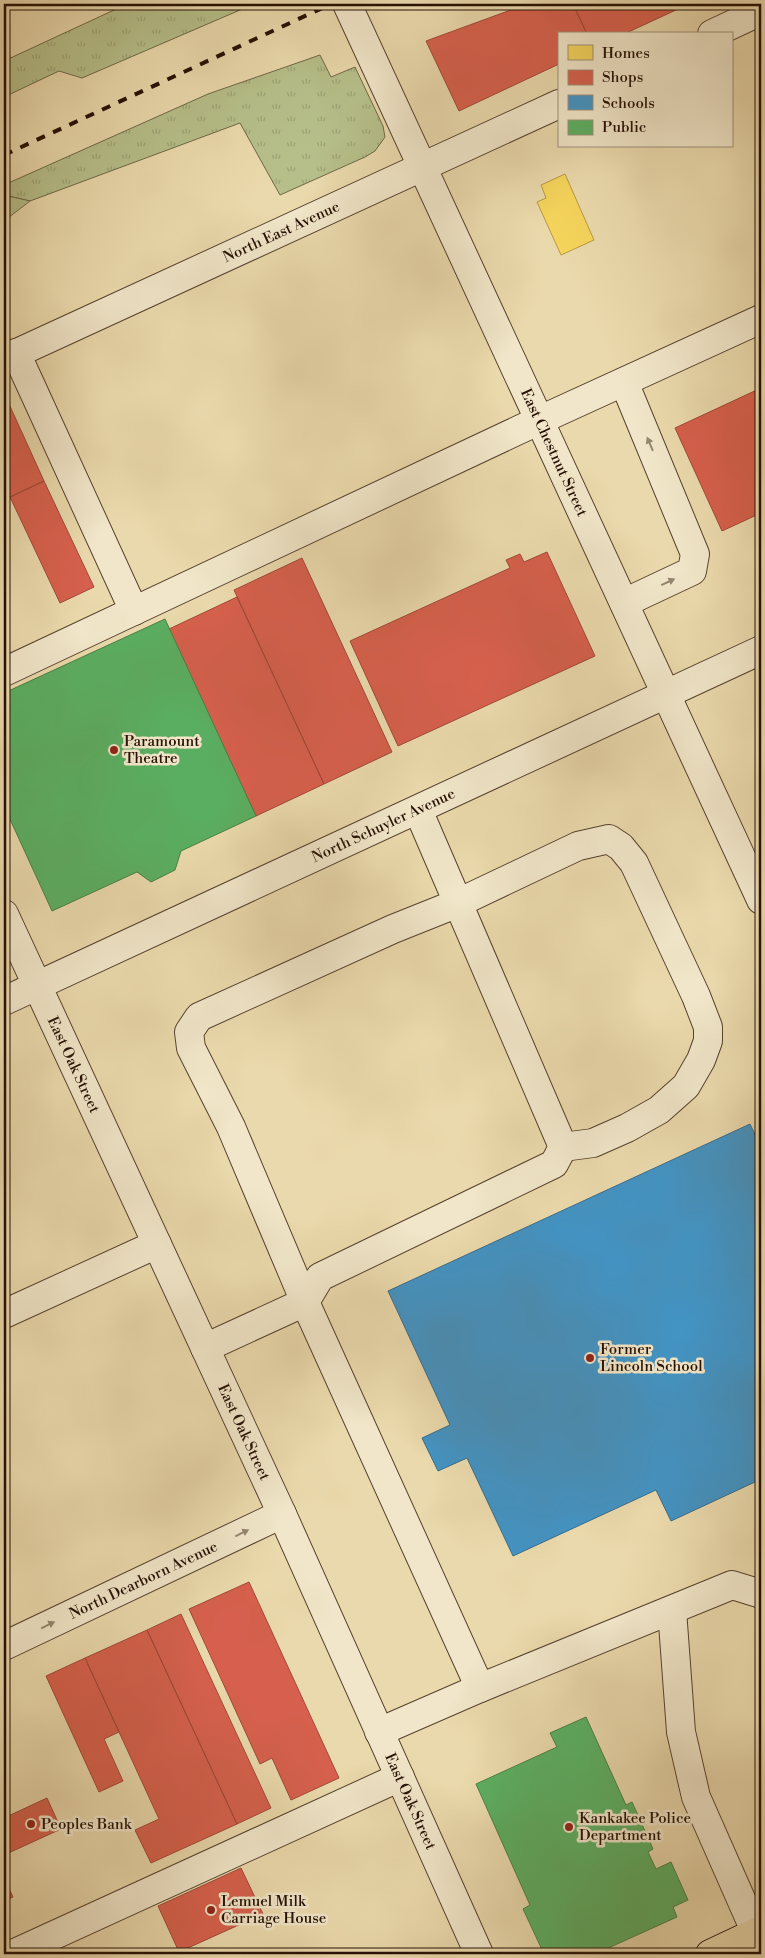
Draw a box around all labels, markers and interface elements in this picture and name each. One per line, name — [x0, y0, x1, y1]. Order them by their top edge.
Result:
legend — [558, 32, 732, 148]
text: Homes — [602, 44, 650, 63]
text: Shops — [602, 68, 643, 87]
text: Schools — [602, 94, 655, 113]
text: Public — [602, 118, 646, 137]
street label: North East Avenue — [220, 197, 343, 267]
street label: East Chestnut Street — [516, 386, 592, 520]
one-way arrow — [645, 437, 653, 451]
one-way arrow — [661, 578, 675, 586]
place label: Paramount Theatre — [124, 732, 200, 768]
marker: Paramount Theatre — [108, 744, 120, 756]
street label: North Schuyler Avenue — [309, 784, 458, 867]
street label: East Oak Street — [43, 1014, 104, 1117]
place label: Former Lincoln School — [600, 1340, 703, 1376]
marker: Former Lincoln School — [584, 1352, 596, 1364]
street label: East Oak Street — [213, 1381, 274, 1484]
one-way arrow — [235, 1528, 249, 1536]
street label: North Dearborn Avenue — [66, 1537, 221, 1624]
one-way arrow — [41, 1621, 55, 1629]
street label: East Oak Street — [380, 1750, 440, 1853]
place label: Kankakee Police Department — [579, 1809, 691, 1845]
place label: Peoples Bank — [41, 1815, 133, 1834]
marker: Peoples Bank — [25, 1818, 37, 1830]
marker: Kankakee Police Department — [563, 1821, 575, 1833]
place label: Lemuel Milk Carriage House — [221, 1892, 326, 1928]
marker: Lemuel Milk Carriage House — [205, 1904, 217, 1916]

